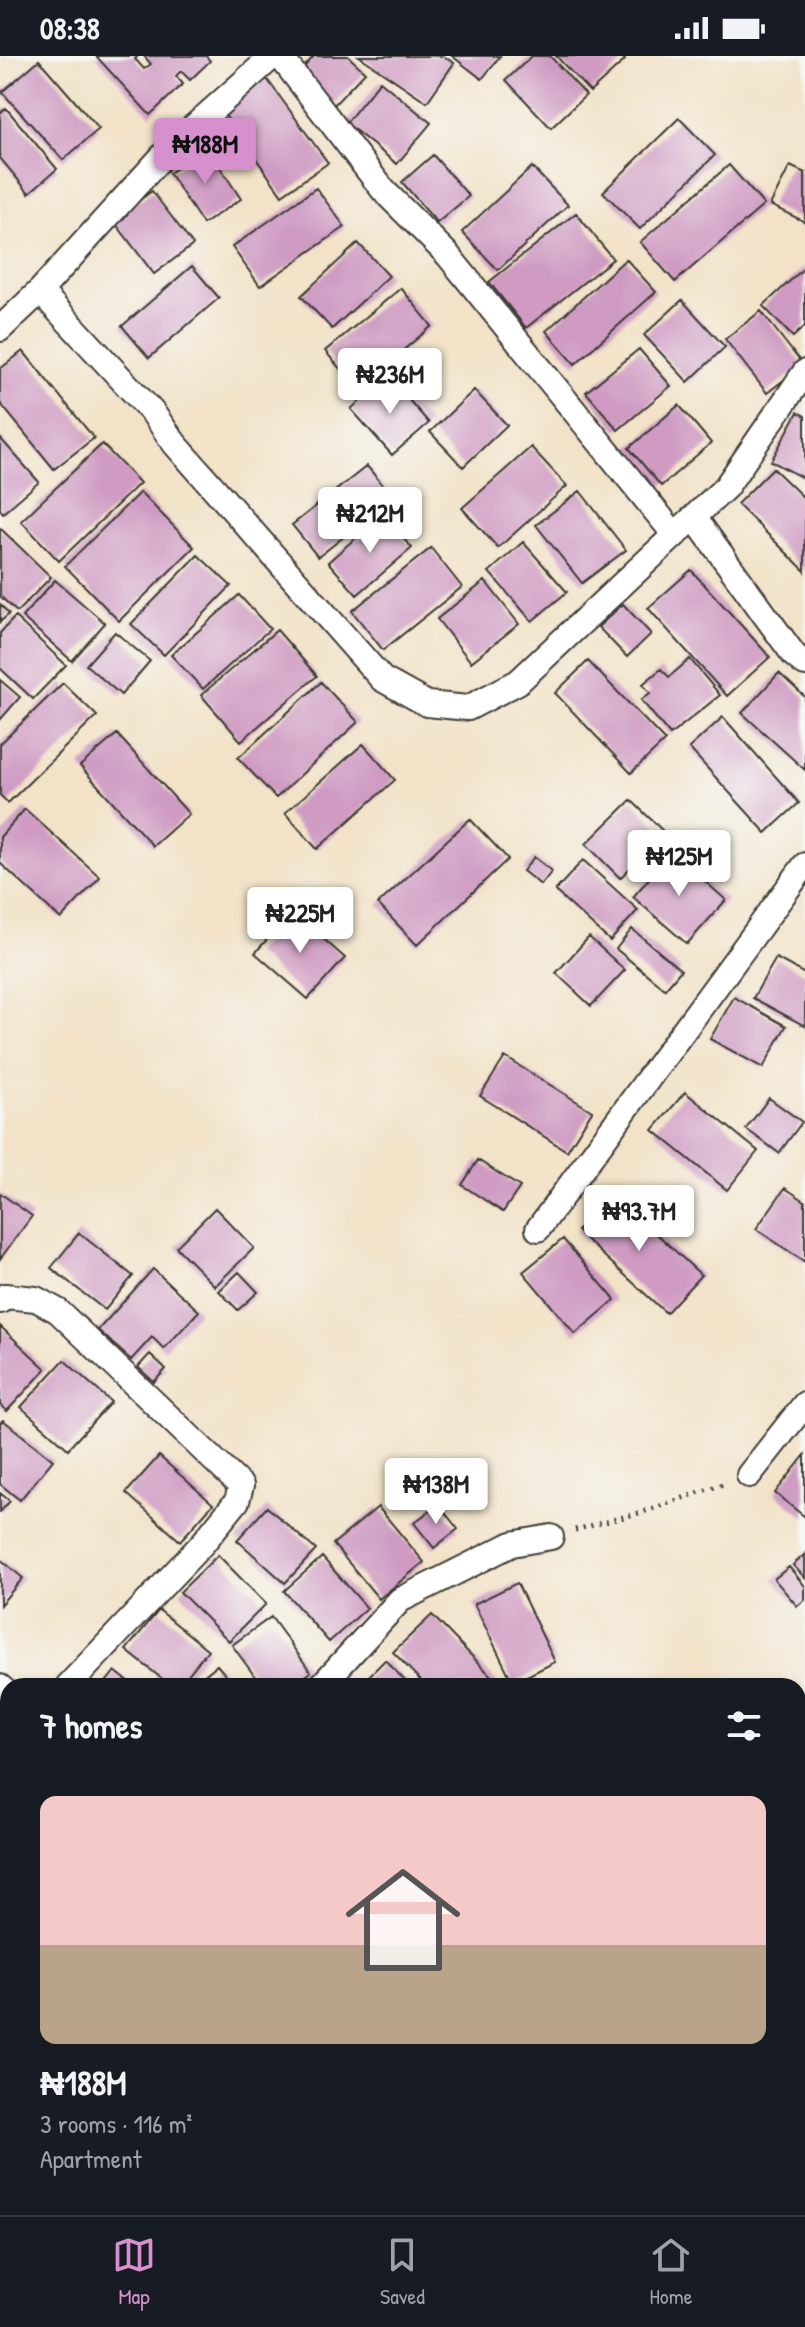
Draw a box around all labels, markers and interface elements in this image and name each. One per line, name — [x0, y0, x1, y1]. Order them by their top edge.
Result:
text: 08:38 — [40, 8, 100, 48]
pin: ₦188M — [149, 118, 261, 186]
text: ₦188M — [172, 126, 238, 161]
pin: ₦236M — [334, 348, 446, 416]
text: ₦236M — [356, 356, 424, 391]
pin: ₦212M — [314, 487, 426, 555]
text: ₦212M — [336, 495, 404, 530]
pin: ₦125M — [623, 830, 735, 898]
text: ₦125M — [646, 838, 712, 873]
pin: ₦225M — [244, 887, 356, 955]
text: ₦225M — [265, 895, 335, 930]
pin: ₦93.7M — [574, 1185, 704, 1253]
text: ₦93.7M — [602, 1193, 676, 1228]
pin: ₦138M — [380, 1458, 492, 1526]
text: ₦138M — [403, 1466, 469, 1501]
text: 7 homes — [40, 1703, 142, 1749]
icon: filters — [722, 1704, 766, 1748]
icon: home — [331, 1848, 475, 1992]
text: ₦188M — [40, 2060, 127, 2106]
text: 3 rooms · 116 m² — [40, 2106, 192, 2141]
text: Apartment — [40, 2141, 142, 2176]
tab: Map — [112, 2233, 156, 2311]
tab: Saved — [380, 2233, 425, 2311]
tab: Home — [649, 2233, 693, 2311]

